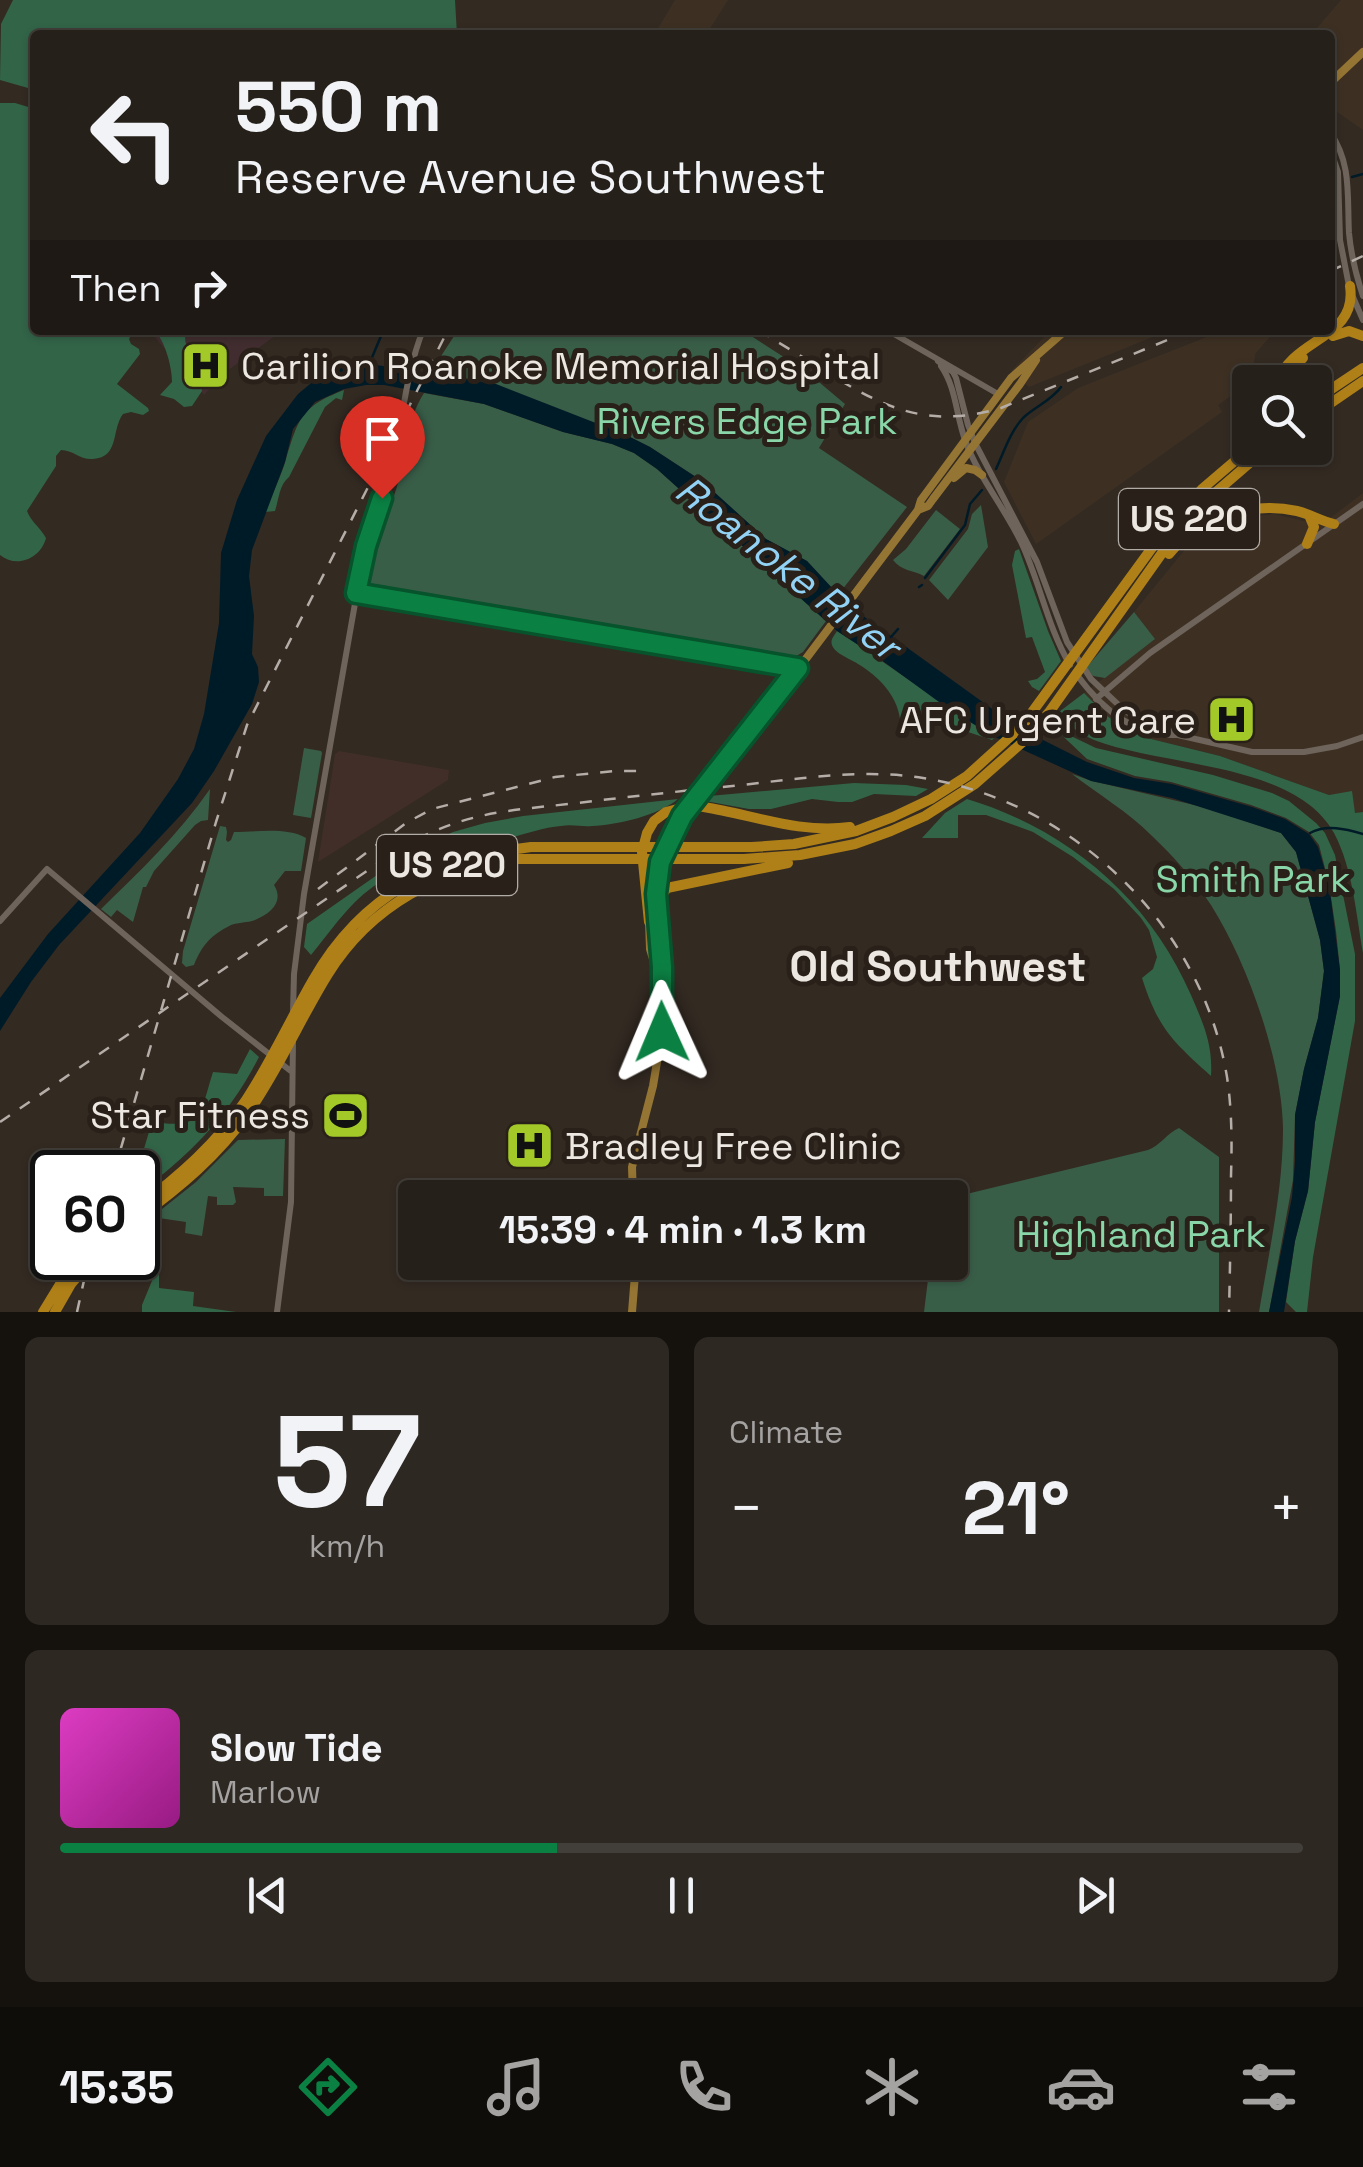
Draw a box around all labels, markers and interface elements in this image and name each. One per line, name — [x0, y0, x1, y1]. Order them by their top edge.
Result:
text: 550 m — [235, 62, 442, 151]
icon: left — [70, 70, 200, 200]
text: Reserve Avenue Southwest — [235, 149, 826, 206]
icon: right — [181, 260, 236, 315]
text: Then — [70, 264, 161, 312]
hospital icon: Carilion Roanoke Memorial Hospital — [180, 340, 232, 392]
place label: Carilion Roanoke Memorial Hospital — [241, 342, 881, 390]
map controls — [1232, 365, 1332, 465]
button: search — [1232, 365, 1332, 465]
pin — [340, 396, 425, 499]
park label: Rivers Edge Park — [597, 397, 897, 445]
icon: arrive — [355, 411, 410, 466]
water label: Roanoke River — [665, 464, 914, 674]
road number: US 220 — [1119, 489, 1259, 549]
hospital icon: AFC Urgent Care — [1205, 694, 1257, 746]
place label: AFC Urgent Care — [899, 696, 1196, 744]
road number: US 220 — [377, 835, 517, 895]
park label: Smith Park — [1156, 855, 1350, 903]
district label: Old Southwest — [790, 940, 1086, 993]
position arrow — [610, 980, 714, 1084]
sports icon: Star Fitness — [319, 1089, 371, 1141]
place label: Star Fitness — [90, 1091, 310, 1139]
hospital icon: Bradley Free Clinic — [504, 1120, 556, 1172]
place label: Bradley Free Clinic — [565, 1122, 902, 1170]
speed limit sign: 60 — [30, 1150, 160, 1280]
text: 15:39 · 4 min · 1.3 km — [499, 1206, 867, 1254]
park label: Highland Park — [1016, 1210, 1266, 1258]
text: 57 — [273, 1378, 421, 1544]
text: Climate — [729, 1412, 843, 1452]
text: 21° — [962, 1460, 1070, 1556]
text: − — [729, 1473, 763, 1543]
text: + — [1269, 1473, 1303, 1543]
text: km/h — [309, 1526, 385, 1566]
text: Slow Tide — [210, 1724, 383, 1772]
text: Marlow — [210, 1772, 321, 1812]
icon: previous — [240, 1868, 295, 1923]
icon: pause — [654, 1868, 709, 1923]
icon: next — [1068, 1868, 1123, 1923]
icon: directions — [293, 2052, 363, 2122]
icon: music — [481, 2052, 551, 2122]
icon: phone — [669, 2052, 739, 2122]
icon: climate — [857, 2052, 927, 2122]
icon: car — [1046, 2052, 1116, 2122]
icon: filters — [1234, 2052, 1304, 2122]
text: 15:35 — [59, 2059, 174, 2116]

